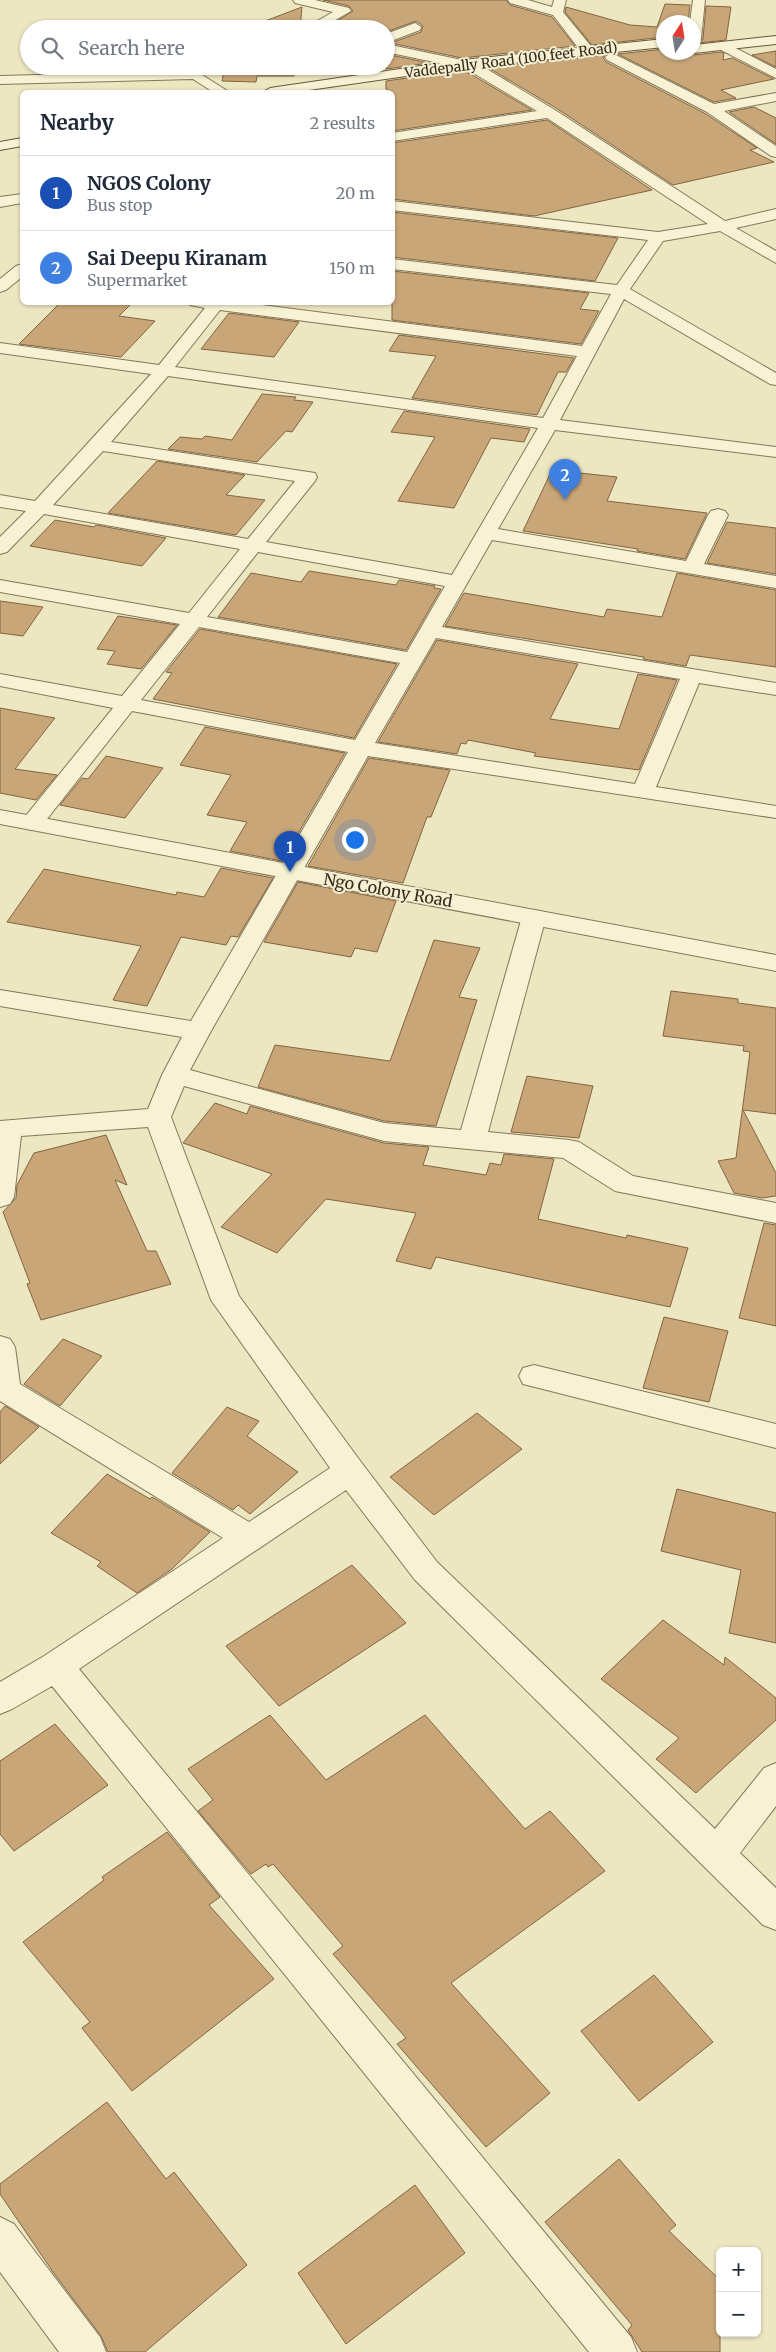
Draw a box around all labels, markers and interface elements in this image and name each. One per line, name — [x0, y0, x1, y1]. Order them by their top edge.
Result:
north arrow — [656, 15, 701, 60]
search box — [20, 20, 395, 75]
icon: search — [38, 34, 66, 62]
text: Search here — [78, 36, 185, 60]
street label: Vaddepally Road (100 feet Road) — [403, 38, 618, 82]
text: Nearby — [40, 109, 114, 136]
text: 2 results — [310, 113, 375, 133]
text: NGOS Colony — [87, 171, 211, 195]
text: 1 — [52, 183, 60, 203]
text: 20 m — [336, 183, 375, 203]
text: Bus stop — [87, 195, 152, 215]
text: Sai Deepu Kiranam — [87, 246, 267, 270]
text: 2 — [51, 258, 61, 278]
text: 150 m — [329, 258, 375, 278]
text: Supermarket — [87, 270, 188, 290]
pin: 2 — [549, 459, 581, 500]
your location — [342, 827, 368, 853]
pin: 1 — [274, 831, 306, 872]
street label: Ngo Colony Road — [322, 869, 454, 911]
map controls — [716, 2247, 761, 2337]
button: + — [716, 2247, 761, 2292]
button: − — [716, 2292, 761, 2337]

